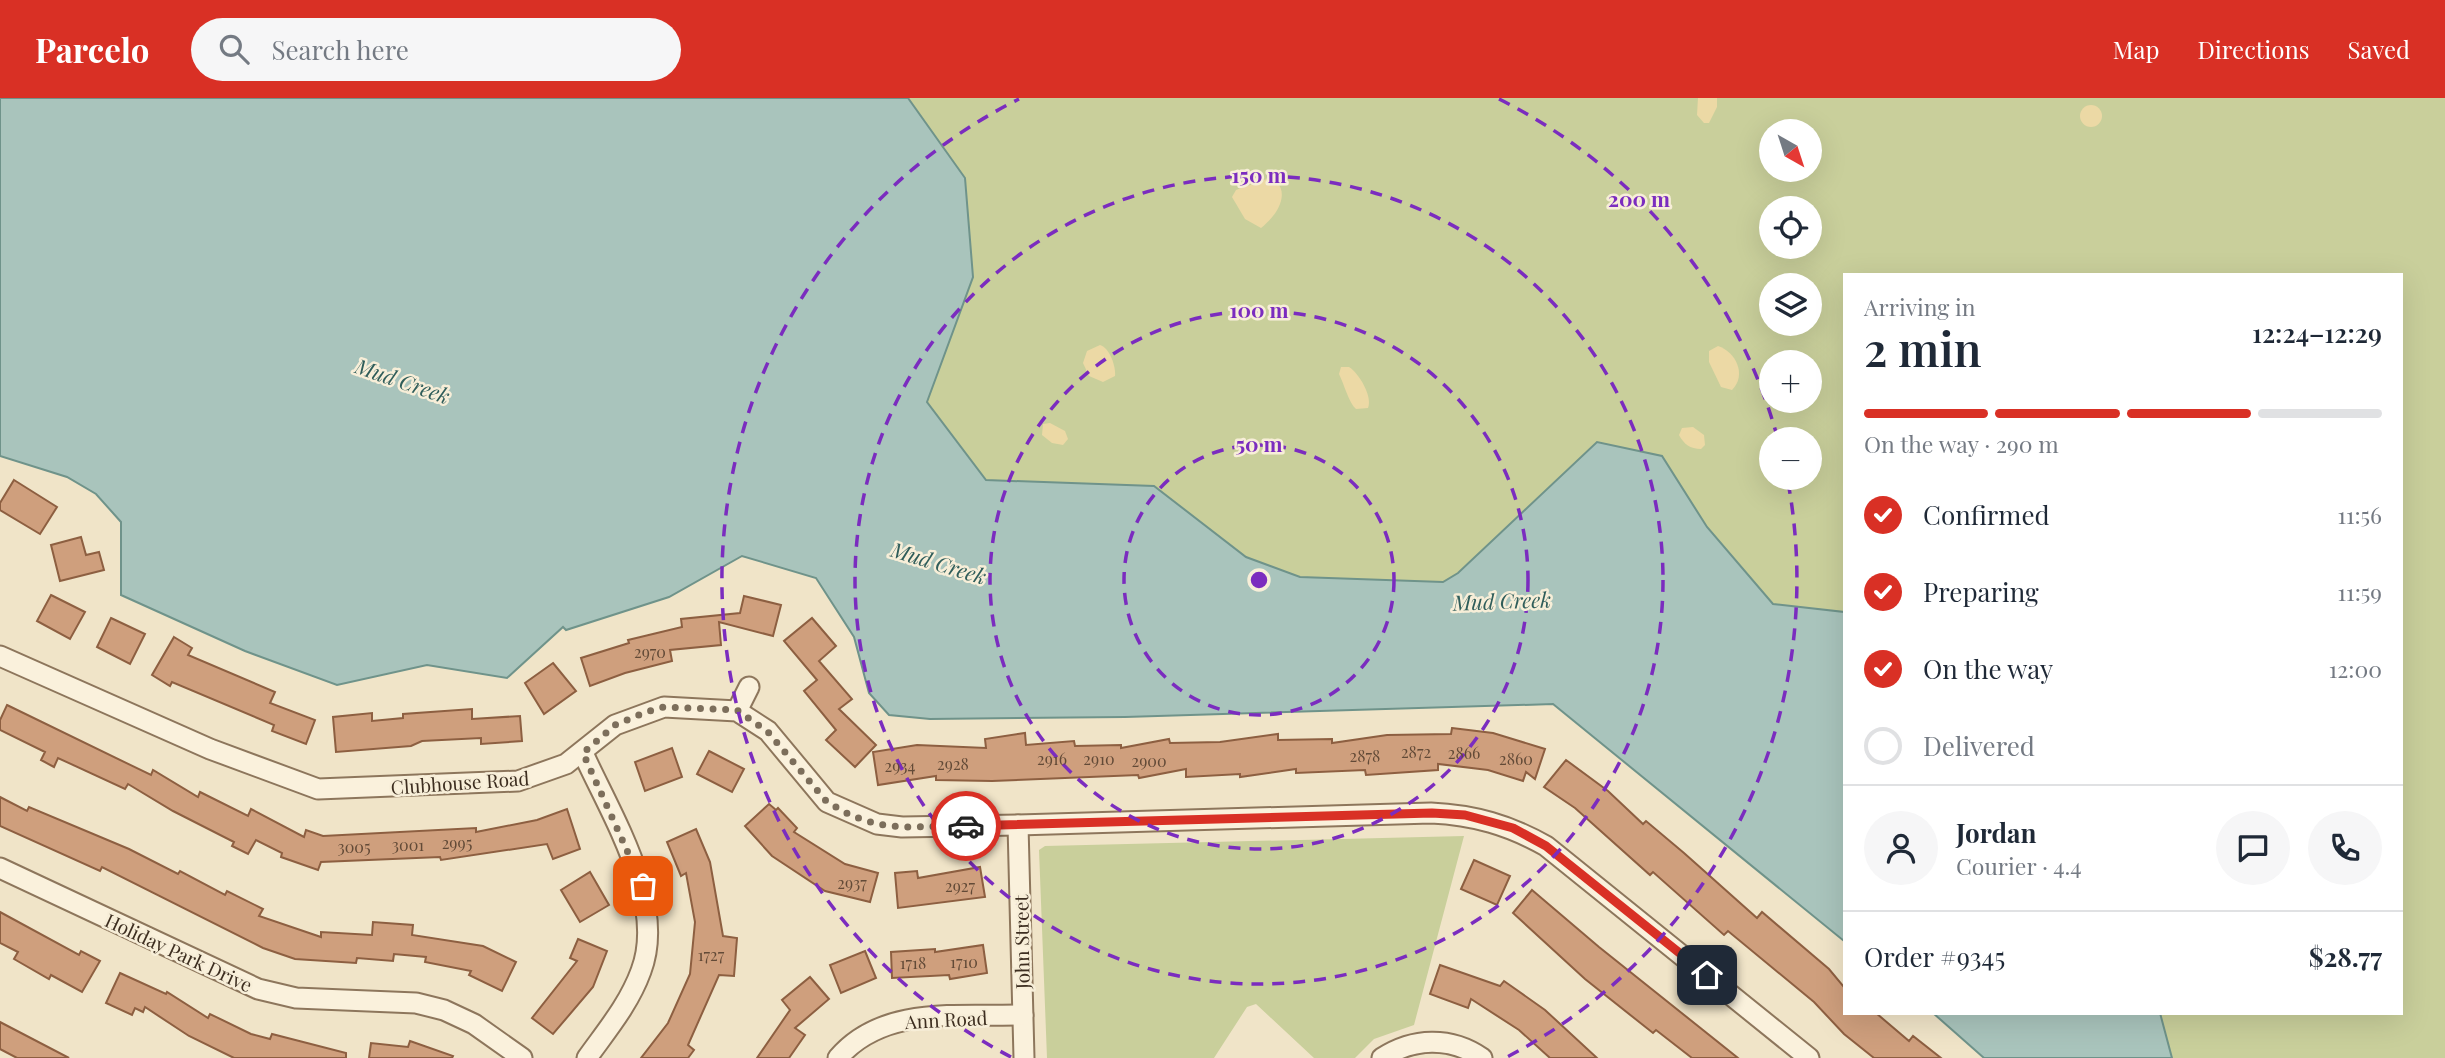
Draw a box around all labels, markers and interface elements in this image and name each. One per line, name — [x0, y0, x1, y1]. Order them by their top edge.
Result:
search box — [191, 18, 681, 81]
text: Parcelo — [35, 27, 149, 71]
icon: search — [215, 30, 253, 68]
text: Search here — [271, 32, 409, 67]
text: Map — [2113, 33, 2159, 65]
text: Directions — [2197, 33, 2310, 65]
text: Saved — [2348, 33, 2410, 65]
north arrow — [1759, 119, 1822, 182]
map controls — [1759, 119, 1822, 490]
text: 150 m — [1232, 160, 1286, 188]
text: 200 m — [1608, 184, 1670, 212]
button: locate — [1759, 196, 1822, 259]
button: layers — [1759, 273, 1822, 336]
text: Arriving in — [1864, 291, 1976, 322]
text: 100 m — [1229, 295, 1289, 323]
text: 12:24–12:29 — [2252, 315, 2382, 350]
text: 2 min — [1864, 317, 1982, 379]
water label: Mud Creek — [351, 350, 454, 409]
button: + — [1759, 350, 1822, 413]
button: − — [1759, 427, 1822, 490]
text: On the way · 290 m — [1864, 428, 2059, 459]
text: 50 m — [1235, 429, 1283, 457]
icon: check — [1864, 496, 1902, 534]
text: Confirmed — [1923, 497, 2050, 532]
text: 11:56 — [2337, 499, 2382, 530]
water label: Mud Creek — [887, 534, 990, 590]
centre of rings — [1247, 568, 1271, 592]
icon: check — [1864, 573, 1902, 611]
text: Preparing — [1923, 574, 2039, 609]
text: 11:59 — [2338, 576, 2382, 607]
water label: Mud Creek — [1451, 584, 1552, 616]
house number: 2970 — [634, 641, 666, 662]
icon: check — [1864, 650, 1902, 688]
text: On the way — [1923, 651, 2053, 686]
text: 12:00 — [2329, 653, 2382, 684]
text: Delivered — [1923, 728, 2035, 763]
house number: 2872 — [1401, 741, 1431, 762]
house number: 2866 — [1448, 742, 1480, 763]
house number: 2878 — [1350, 745, 1380, 766]
house number: 2916 — [1037, 748, 1067, 769]
house number: 2910 — [1083, 748, 1115, 769]
house number: 2860 — [1499, 748, 1533, 769]
house number: 2900 — [1131, 750, 1167, 771]
house number: 2928 — [937, 753, 969, 774]
house number: 2934 — [885, 755, 916, 776]
street label: Clubhouse Road — [390, 764, 530, 800]
courier — [931, 791, 1001, 861]
icon: car — [947, 807, 985, 845]
button: person — [1864, 811, 1938, 885]
button: chat — [2216, 811, 2290, 885]
button: phone — [2308, 811, 2382, 885]
text: Jordan — [1956, 815, 2036, 850]
house number: 2995 — [442, 832, 472, 853]
house number: 3001 — [392, 834, 424, 855]
house number: 3005 — [337, 836, 371, 857]
text: Courier · 4.4 — [1956, 850, 2082, 881]
pin — [613, 856, 673, 916]
icon: bag — [624, 867, 662, 905]
house number: 2937 — [837, 872, 867, 893]
house number: 2927 — [945, 875, 975, 896]
street label: John Street — [1007, 894, 1035, 990]
street label: Holiday Park Drive — [101, 907, 257, 997]
text: Order #9345 — [1864, 939, 2005, 974]
text: $28.77 — [2309, 939, 2382, 974]
house number: 1727 — [698, 944, 725, 965]
pin — [1677, 945, 1737, 1005]
house number: 1710 — [950, 951, 978, 972]
house number: 1718 — [900, 952, 926, 973]
icon: home — [1688, 956, 1726, 994]
street label: Ann Road — [903, 1004, 988, 1034]

